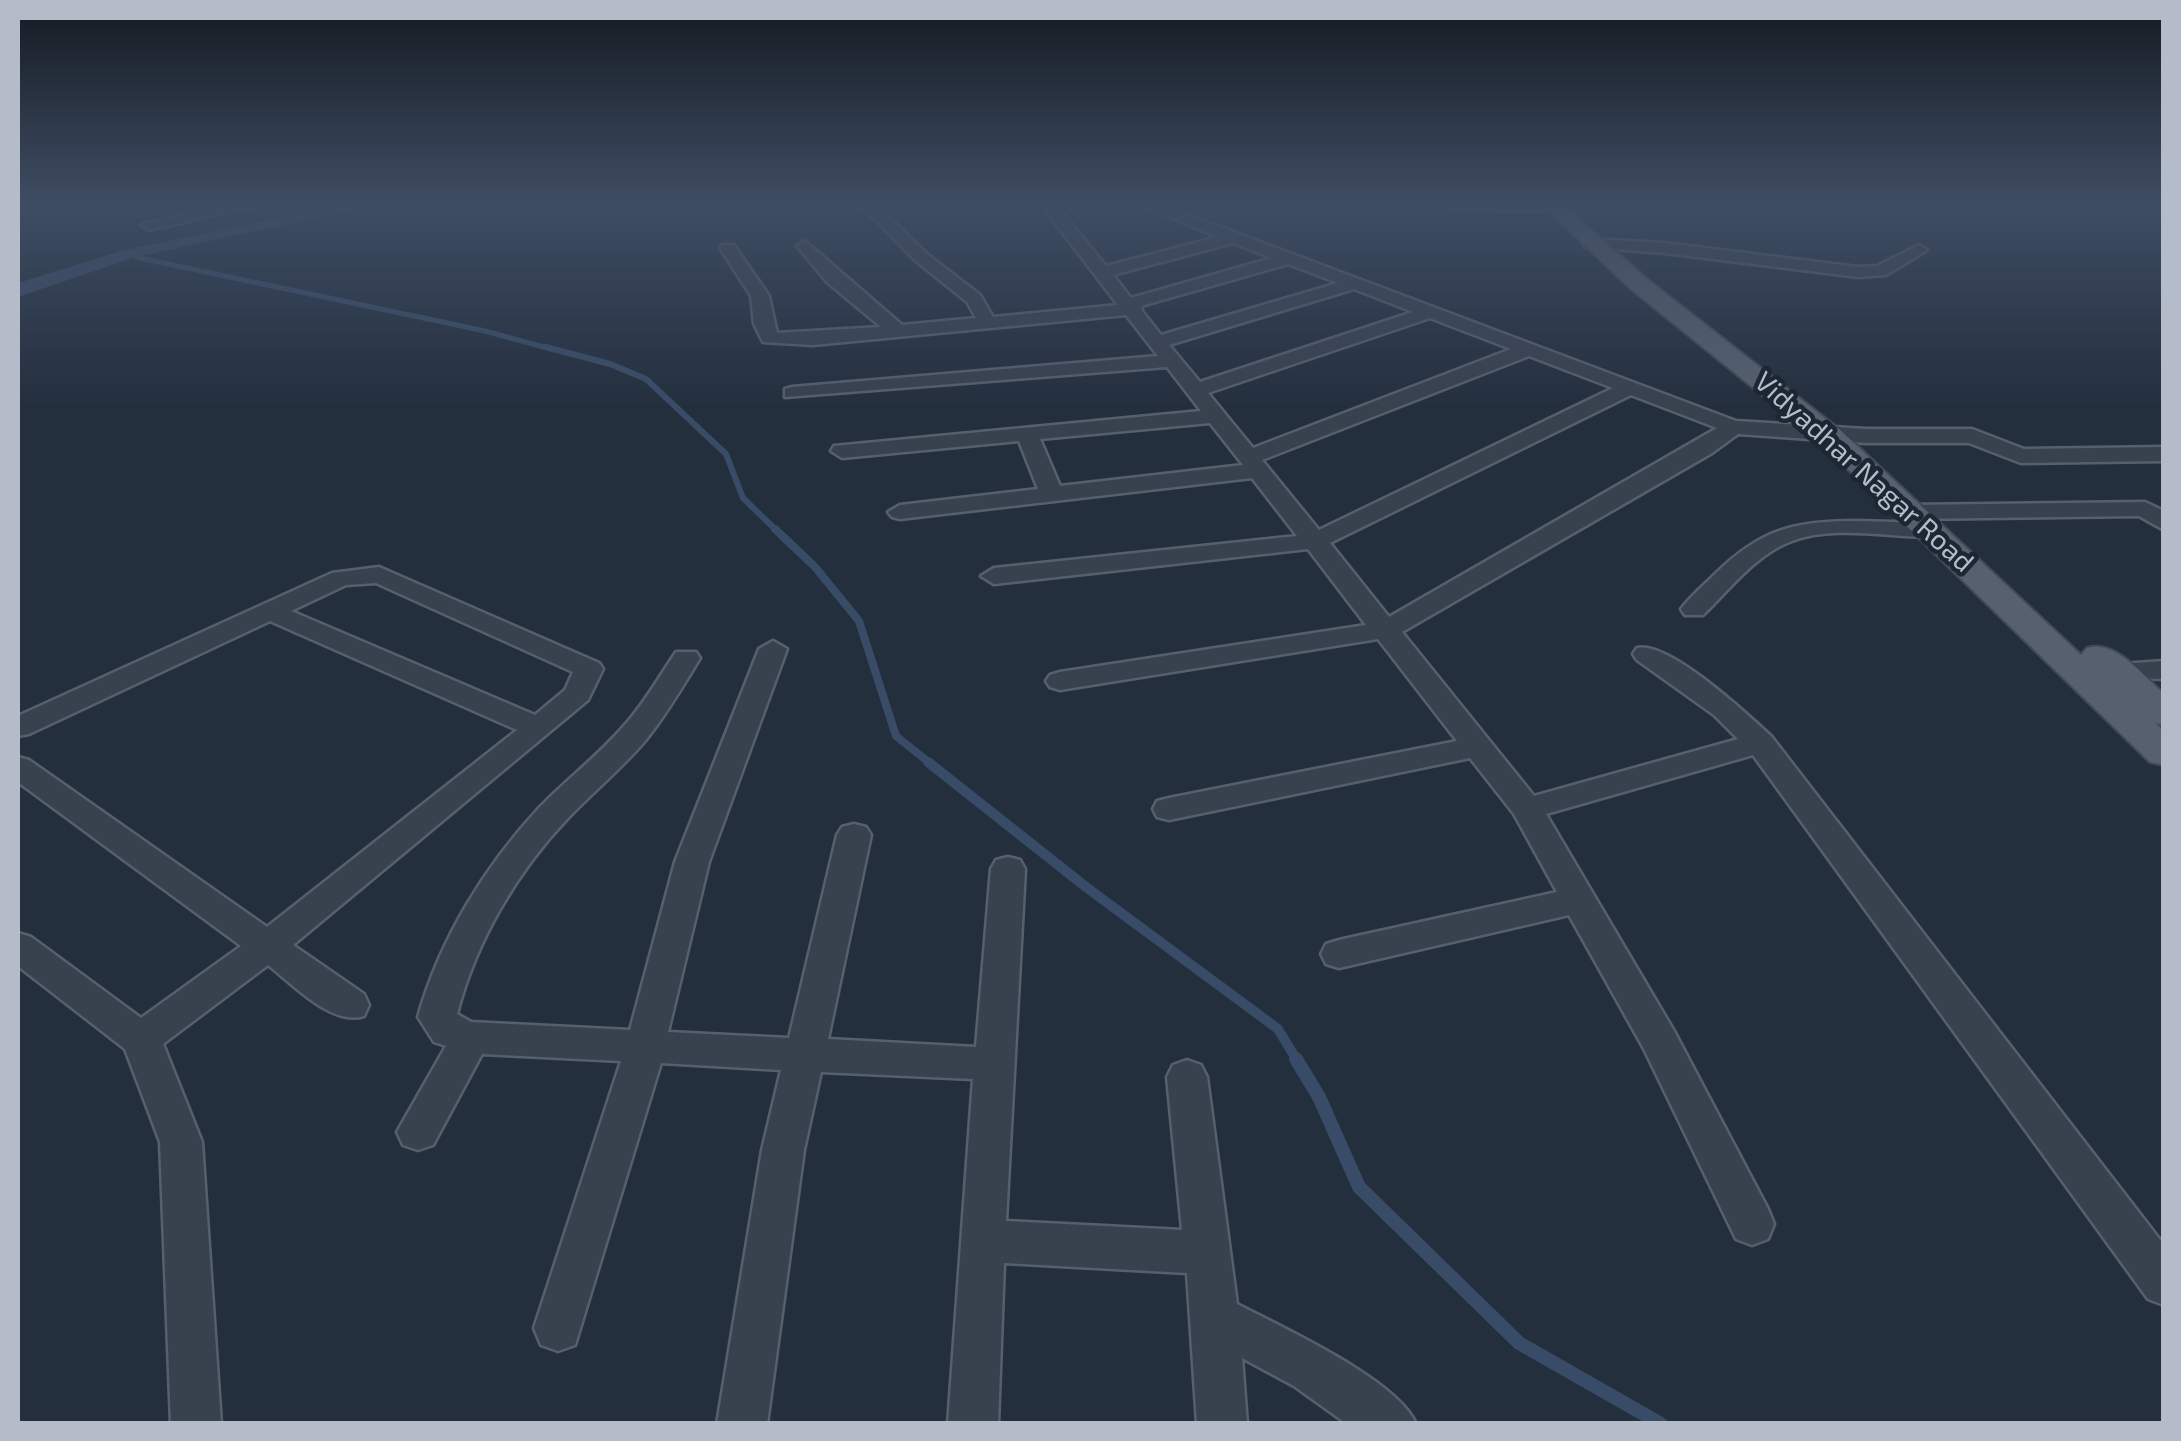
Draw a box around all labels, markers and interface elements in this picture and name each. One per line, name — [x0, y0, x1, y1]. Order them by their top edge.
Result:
street label: Vidyadhar Nagar Road — [1748, 365, 1980, 579]

